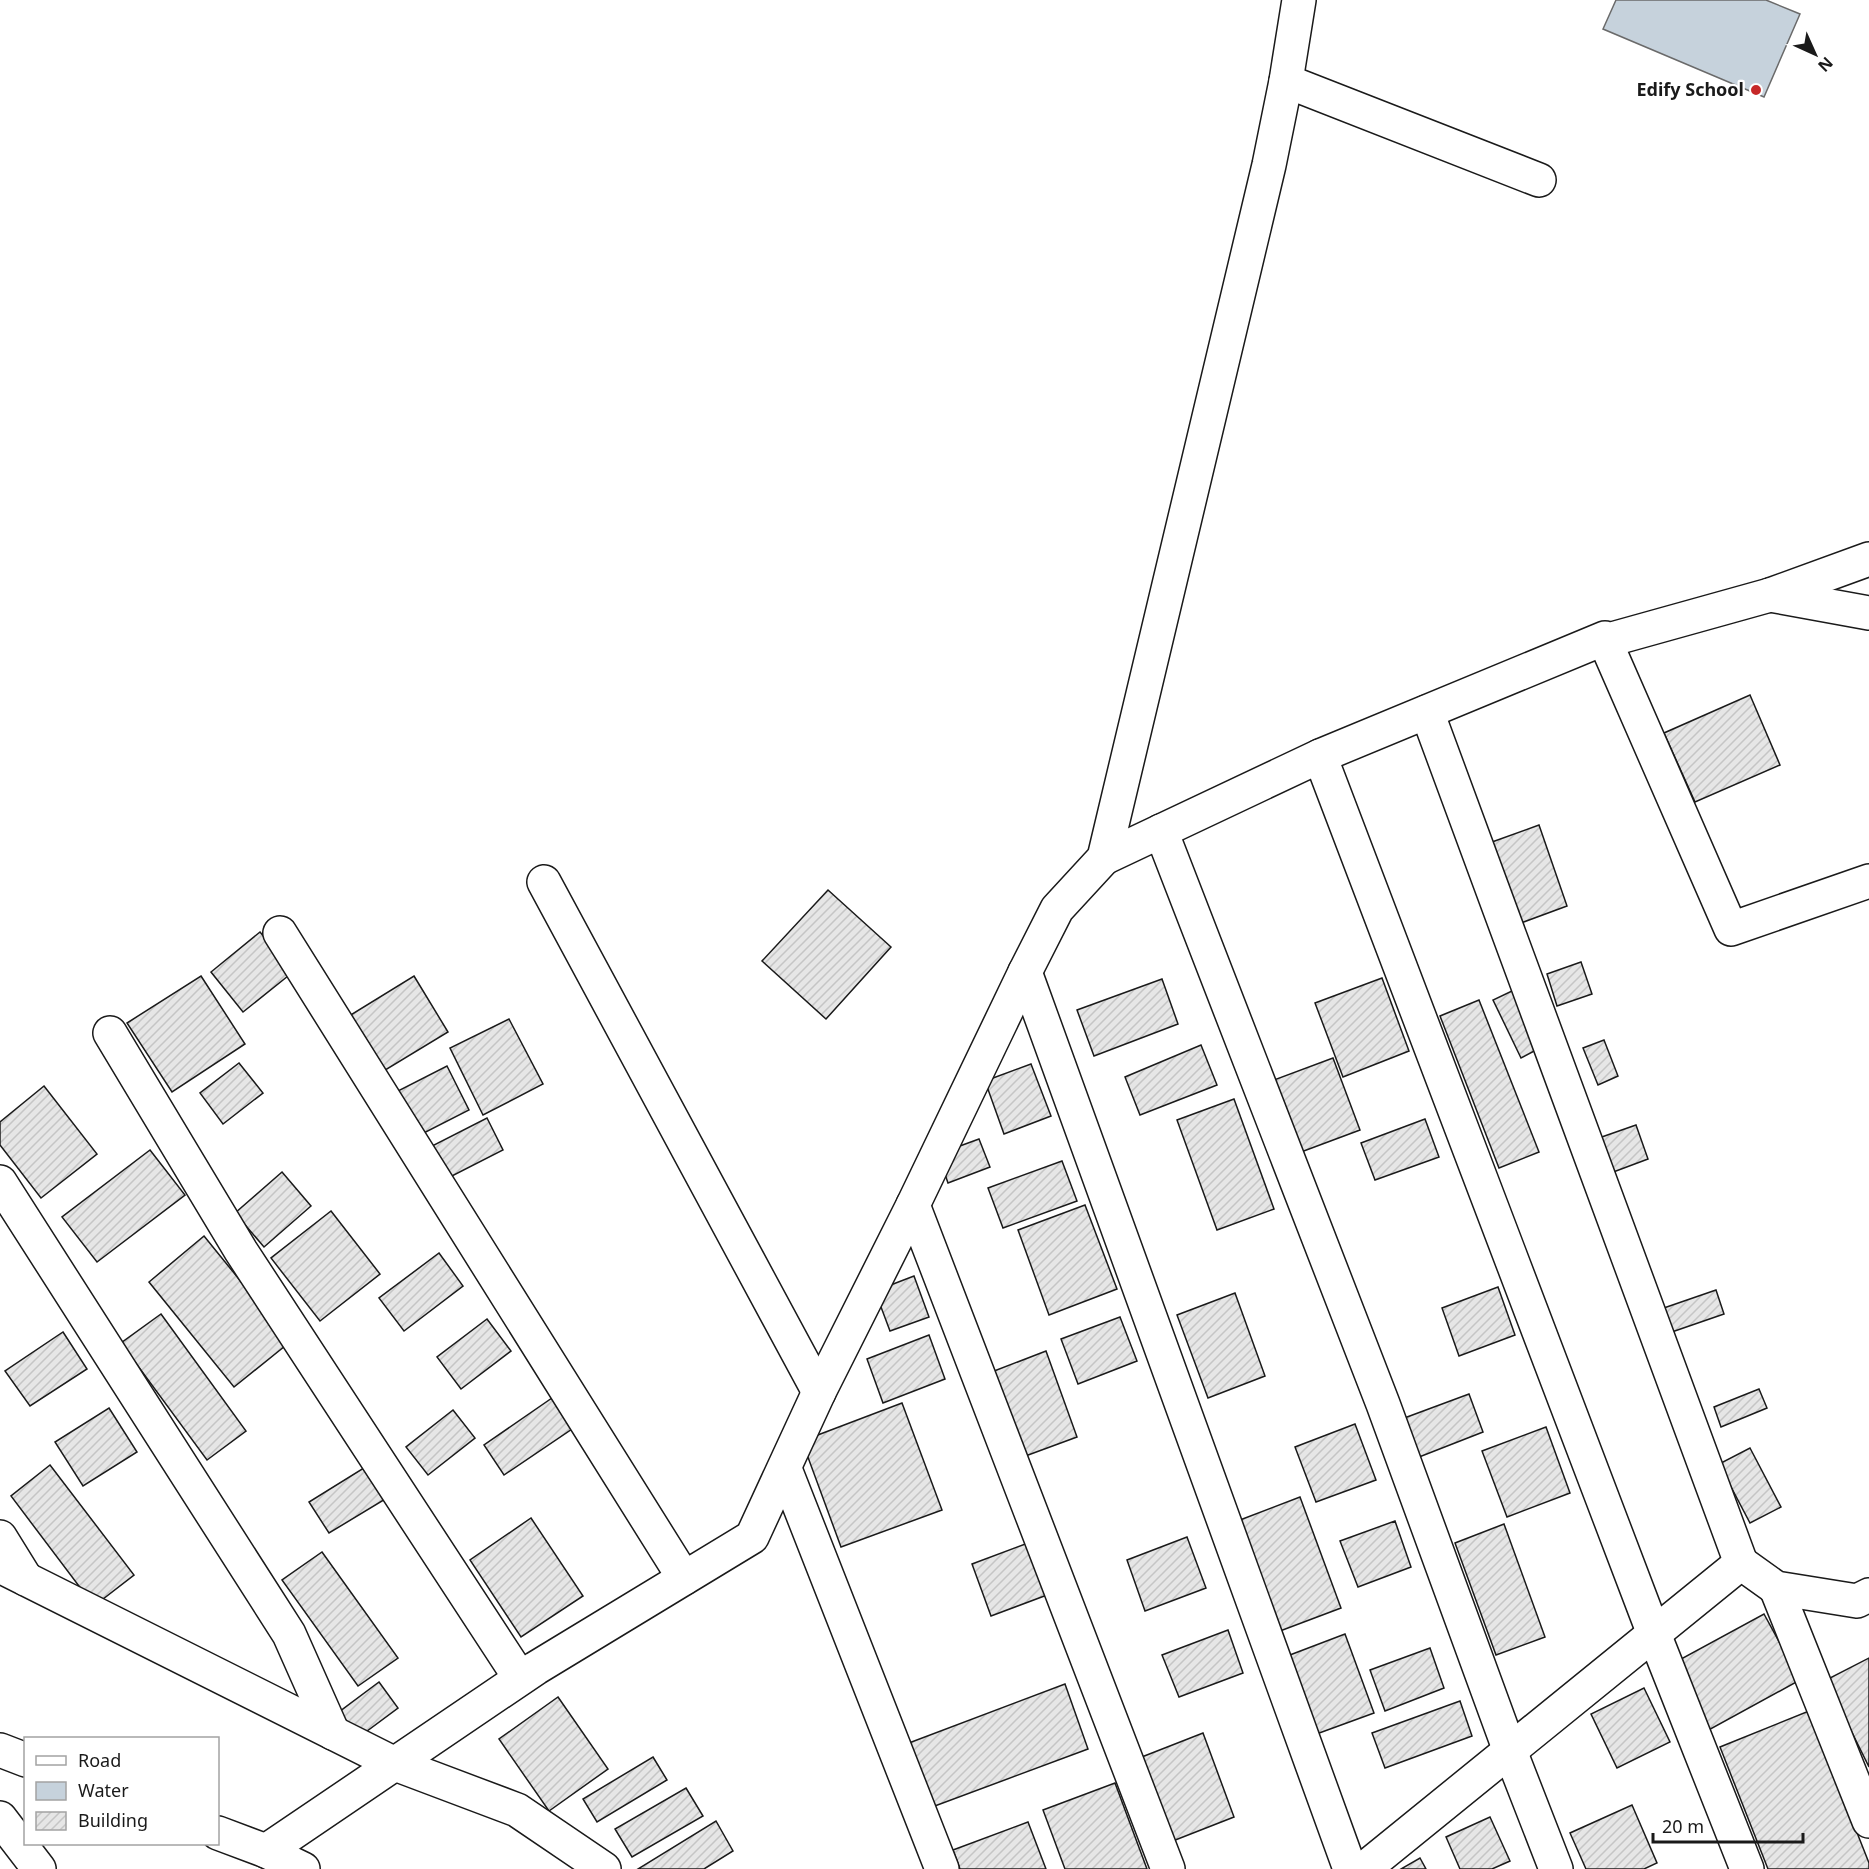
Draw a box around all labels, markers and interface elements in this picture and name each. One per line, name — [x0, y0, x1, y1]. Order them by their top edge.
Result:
north arrow — [1785, 24, 1845, 84]
text: N — [1813, 52, 1838, 77]
place label: Edify School — [1636, 77, 1744, 101]
marker: Edify School — [1749, 83, 1763, 97]
legend — [24, 1737, 219, 1845]
text: Road — [78, 1748, 121, 1772]
text: Water — [78, 1778, 129, 1802]
scale bar — [1653, 1806, 1803, 1844]
text: Building — [78, 1808, 148, 1832]
text: 20 m — [1662, 1814, 1704, 1838]

